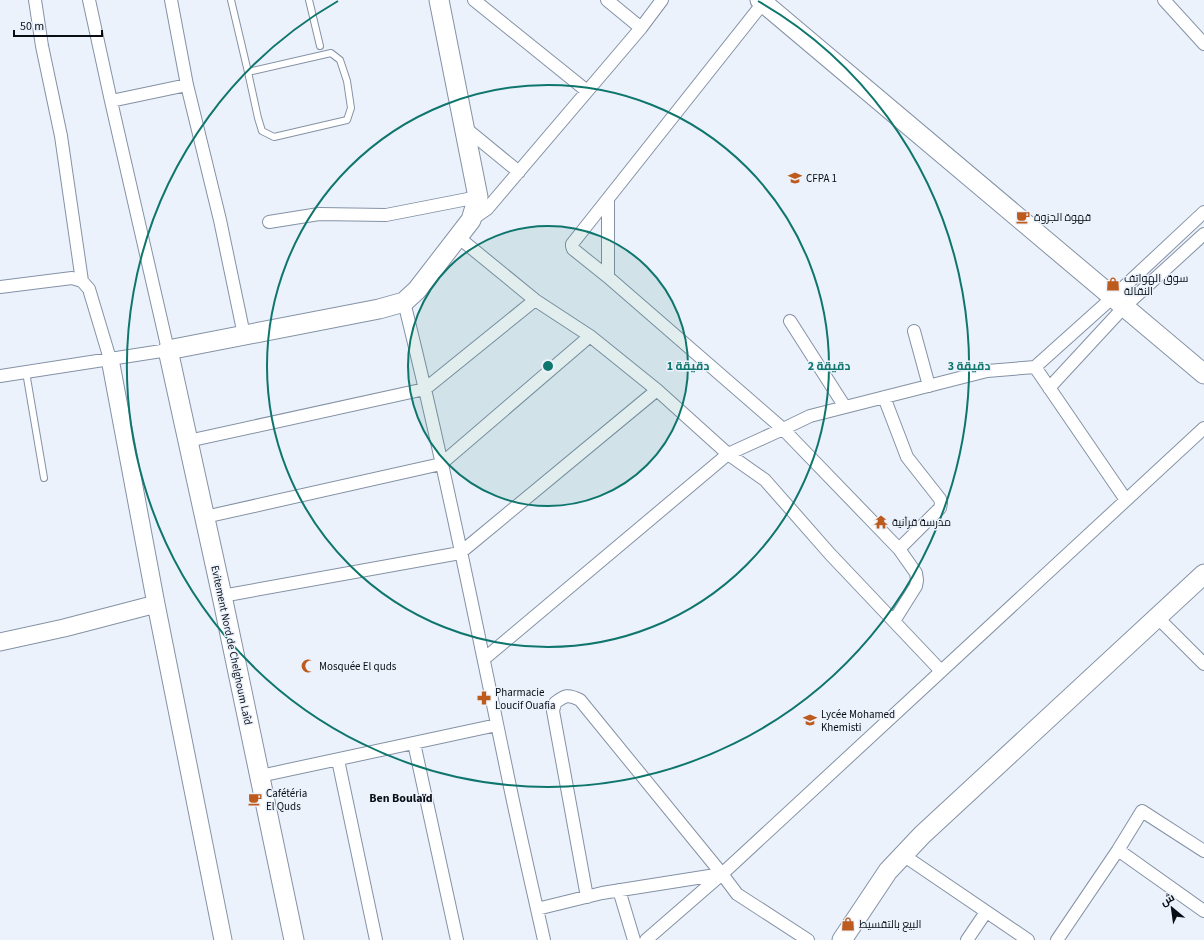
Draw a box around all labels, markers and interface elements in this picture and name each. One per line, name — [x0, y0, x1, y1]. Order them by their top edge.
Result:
scale bar — [14, 12, 102, 38]
text: 50 m — [20, 18, 44, 35]
school or university icon: CFPA 1 — [787, 170, 803, 186]
place label: CFPA 1 — [806, 171, 837, 186]
cafe icon: قهوة الجزوة — [1015, 209, 1031, 225]
place label: قهوة الجزوة — [1034, 210, 1091, 225]
place label: سوق الهواتف النقالة — [1124, 271, 1188, 299]
shop icon: سوق الهواتف النقالة — [1105, 276, 1121, 292]
text: 1 دقيقة — [667, 358, 709, 375]
text: 2 دقيقة — [808, 358, 850, 375]
text: 3 دقيقة — [948, 358, 990, 375]
centre of rings — [541, 359, 555, 373]
temple icon: مدرسة قرآنية — [873, 514, 889, 530]
place label: مدرسة قرآنية — [892, 515, 951, 530]
street label: Evitement Nord de Chelghoum Laîd — [207, 564, 256, 726]
mosque icon: Mosquée El quds — [300, 658, 316, 674]
place label: Mosquée El quds — [319, 659, 397, 674]
place label: Pharmacie Loucif Ouafia — [495, 685, 556, 713]
pharmacy icon: Pharmacie Loucif Ouafia — [476, 690, 492, 706]
place label: Lycée Mohamed Khemisti — [821, 707, 895, 735]
school or university icon: Lycée Mohamed Khemisti — [802, 712, 818, 728]
place label: Cafétéria El Quds — [266, 786, 307, 814]
district label: Ben Boulaïd — [369, 790, 433, 807]
cafe icon: Cafétéria El Quds — [247, 791, 263, 807]
north arrow — [1152, 888, 1192, 928]
text: ش — [1158, 890, 1177, 910]
shop icon: البيع بالتقسيط — [840, 916, 856, 932]
place label: البيع بالتقسيط — [859, 917, 922, 932]

